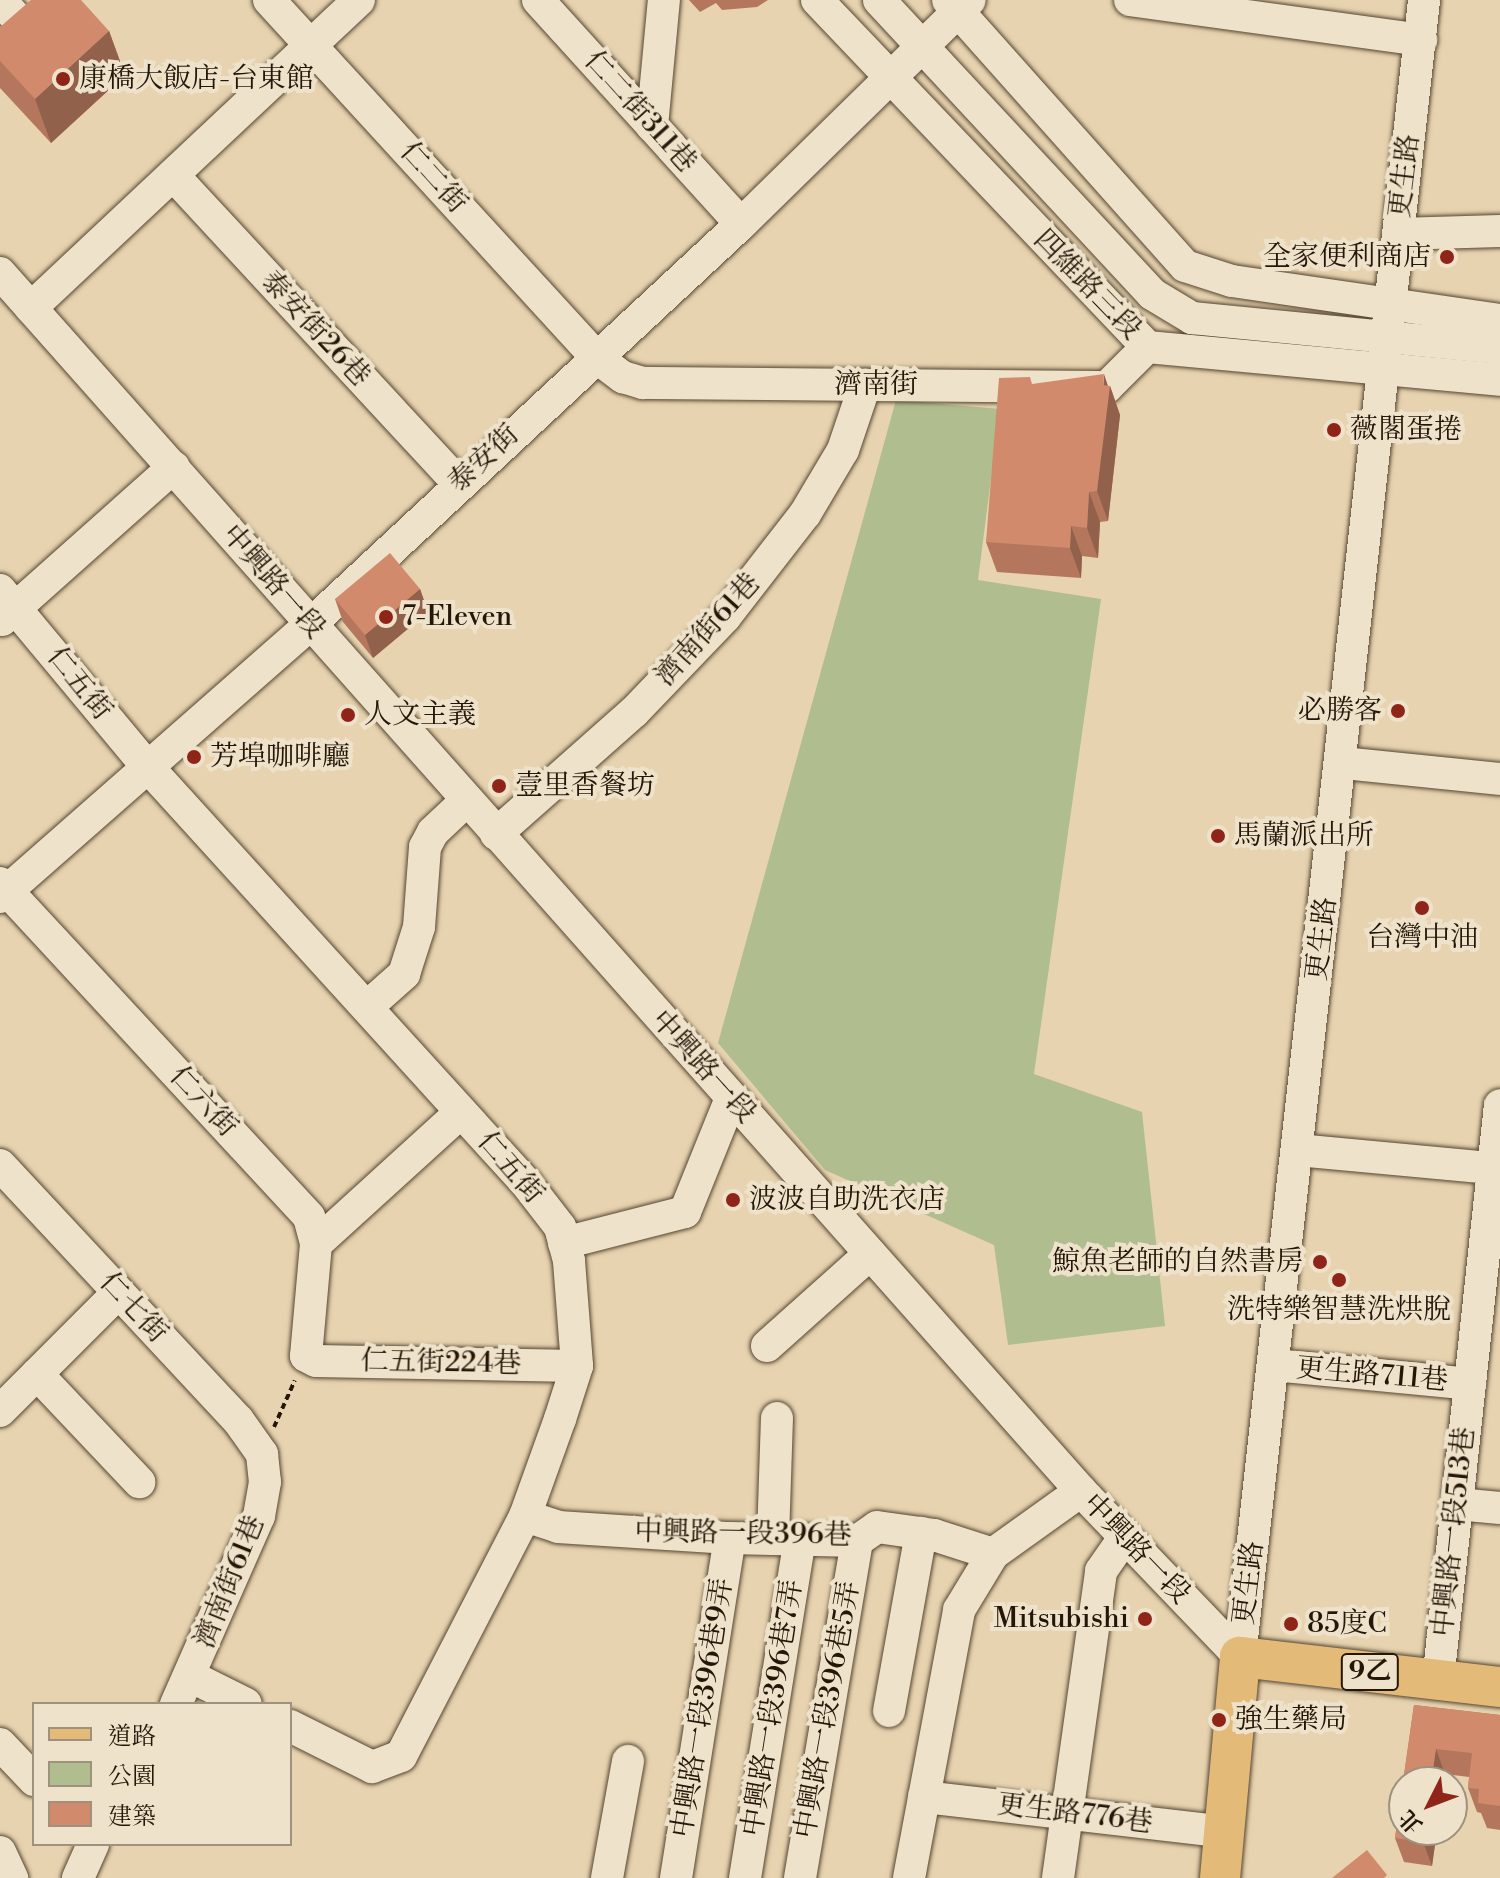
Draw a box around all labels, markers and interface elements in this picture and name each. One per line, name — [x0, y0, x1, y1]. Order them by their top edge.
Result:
street label: 仁二街311巷 — [577, 44, 703, 180]
place label: 康橋大飯店-台東館 — [79, 62, 314, 96]
marker: 康橋大飯店-台東館 — [54, 70, 72, 88]
street label: 更生路 — [1383, 132, 1427, 220]
street label: 仁二街 — [392, 136, 474, 220]
street label: 四維路三段 — [1026, 223, 1148, 347]
place label: 全家便利商店 — [1263, 240, 1431, 274]
marker: 全家便利商店 — [1438, 248, 1456, 266]
street label: 泰安街26巷 — [253, 265, 377, 393]
street label: 濟南街 — [834, 368, 918, 402]
place label: 薇閣蛋捲 — [1350, 413, 1462, 447]
street label: 泰安街 — [442, 418, 526, 500]
marker: 薇閣蛋捲 — [1325, 421, 1343, 439]
street label: 中興路一段 — [214, 518, 332, 646]
street label: 濟南街61巷 — [649, 567, 767, 693]
place label: 7-Eleven — [402, 600, 512, 634]
marker: 7-Eleven — [377, 608, 395, 626]
street label: 仁五街 — [40, 641, 118, 727]
place label: 必勝客 — [1298, 694, 1382, 728]
place label: 人文主義 — [364, 698, 476, 732]
marker: 必勝客 — [1389, 702, 1407, 720]
marker: 人文主義 — [339, 706, 357, 724]
place label: 芳埠咖啡廳 — [210, 740, 350, 774]
marker: 芳埠咖啡廳 — [185, 748, 203, 766]
place label: 壹里香餐坊 — [515, 769, 655, 803]
marker: 壹里香餐坊 — [490, 777, 508, 795]
place label: 馬蘭派出所 — [1234, 819, 1374, 853]
marker: 馬蘭派出所 — [1209, 827, 1227, 845]
street label: 更生路 — [1300, 895, 1344, 983]
marker: 台灣中油 — [1413, 899, 1431, 917]
place label: 台灣中油 — [1366, 921, 1478, 955]
street label: 中興路一段 — [644, 1004, 762, 1130]
street label: 仁六街 — [162, 1060, 244, 1144]
street label: 仁五街 — [470, 1125, 550, 1211]
place label: 波波自助洗衣店 — [749, 1183, 945, 1217]
marker: 波波自助洗衣店 — [724, 1191, 742, 1209]
place label: 鯨魚老師的自然書房 — [1052, 1245, 1304, 1279]
marker: 鯨魚老師的自然書房 — [1311, 1253, 1329, 1271]
street label: 仁七街 — [92, 1266, 174, 1350]
marker: 洗特樂智慧洗烘脫 — [1330, 1271, 1348, 1289]
place label: 洗特樂智慧洗烘脫 — [1227, 1293, 1451, 1327]
street label: 仁五街224巷 — [360, 1345, 522, 1381]
street label: 更生路711巷 — [1295, 1352, 1449, 1398]
street label: 中興路一段513巷 — [1426, 1425, 1482, 1639]
street label: 中興路一段 — [1075, 1487, 1197, 1611]
street label: 濟南街61巷 — [188, 1511, 272, 1653]
street label: 中興路一段396巷 — [634, 1515, 852, 1553]
street label: 更生路 — [1227, 1539, 1271, 1627]
street label: 中興路一段396巷9弄 — [666, 1576, 740, 1840]
street label: 中興路一段396巷7弄 — [736, 1577, 810, 1839]
street label: 中興路一段396巷5弄 — [789, 1579, 867, 1841]
place label: Mitsubishi — [994, 1602, 1129, 1636]
place label: 85度C — [1307, 1607, 1387, 1641]
marker: Mitsubishi — [1136, 1610, 1154, 1628]
marker: 85度C — [1282, 1615, 1300, 1633]
road number: 9乙 — [1340, 1650, 1400, 1694]
legend — [32, 1702, 292, 1846]
place label: 強生藥局 — [1235, 1703, 1347, 1737]
marker: 強生藥局 — [1210, 1711, 1228, 1729]
text: 道路 — [108, 1722, 156, 1752]
text: 公園 — [108, 1762, 156, 1792]
north arrow — [1388, 1766, 1468, 1846]
street label: 更生路776巷 — [995, 1788, 1155, 1840]
text: 建築 — [108, 1802, 156, 1832]
text: 北 — [1394, 1804, 1429, 1838]

